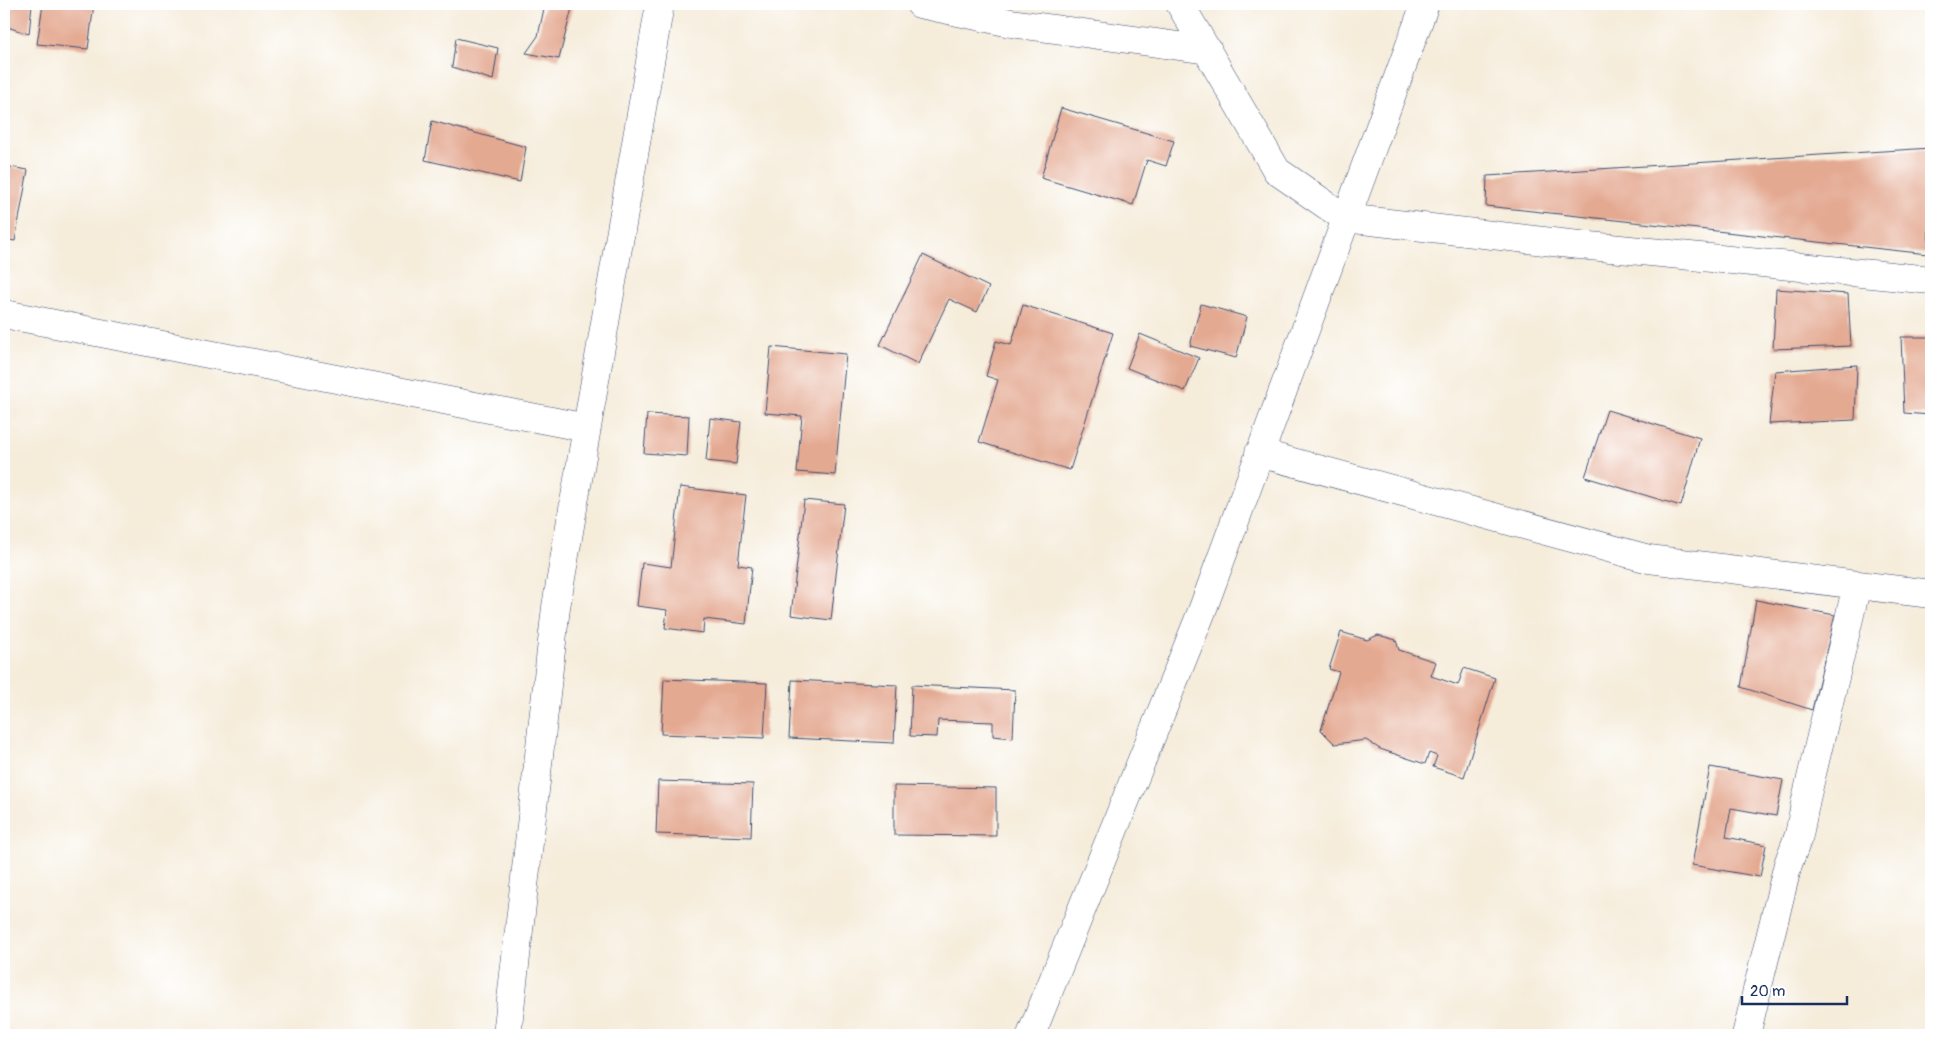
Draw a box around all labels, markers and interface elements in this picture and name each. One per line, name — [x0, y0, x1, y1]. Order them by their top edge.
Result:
scale bar — [1742, 974, 1848, 1006]
text: 20 m — [1750, 982, 1785, 1001]

